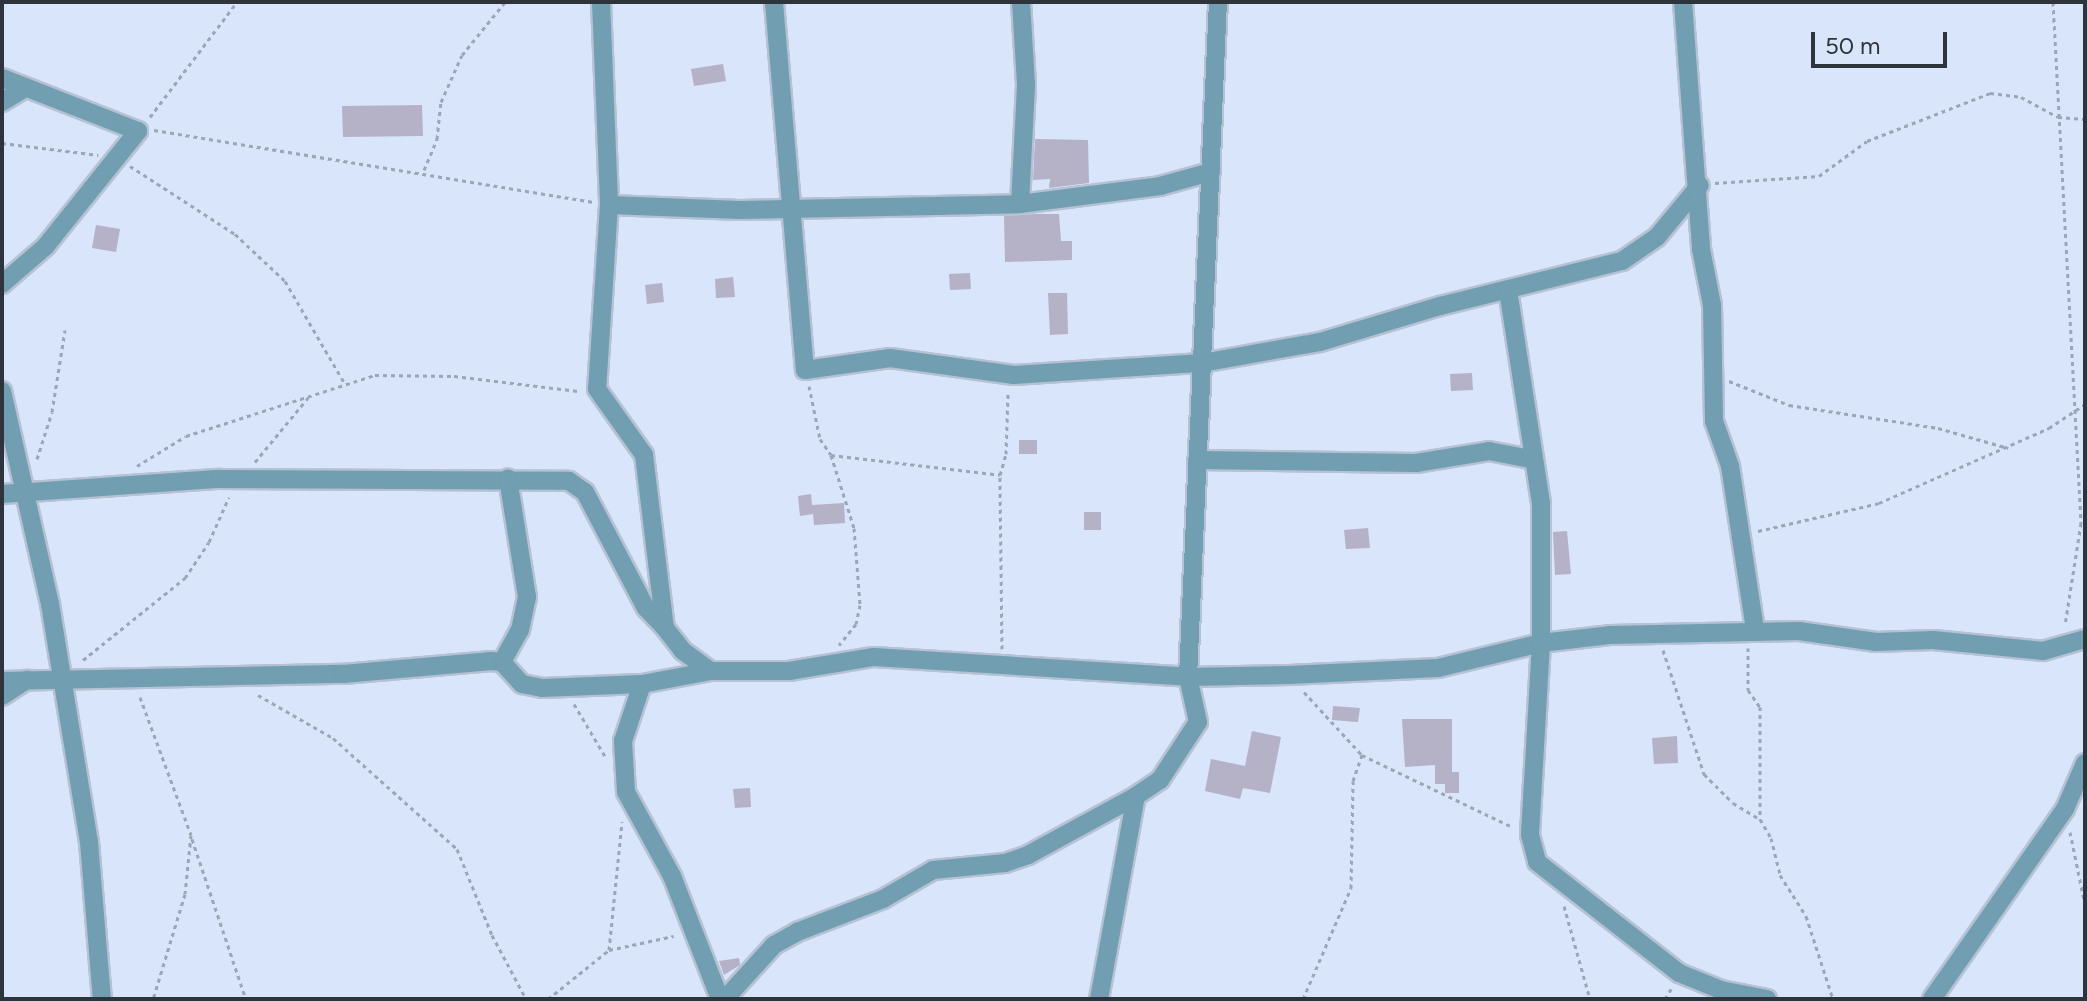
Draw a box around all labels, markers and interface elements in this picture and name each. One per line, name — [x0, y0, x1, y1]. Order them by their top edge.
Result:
scale bar — [1815, 16, 1951, 66]
text: 50 m — [1825, 31, 1881, 60]

